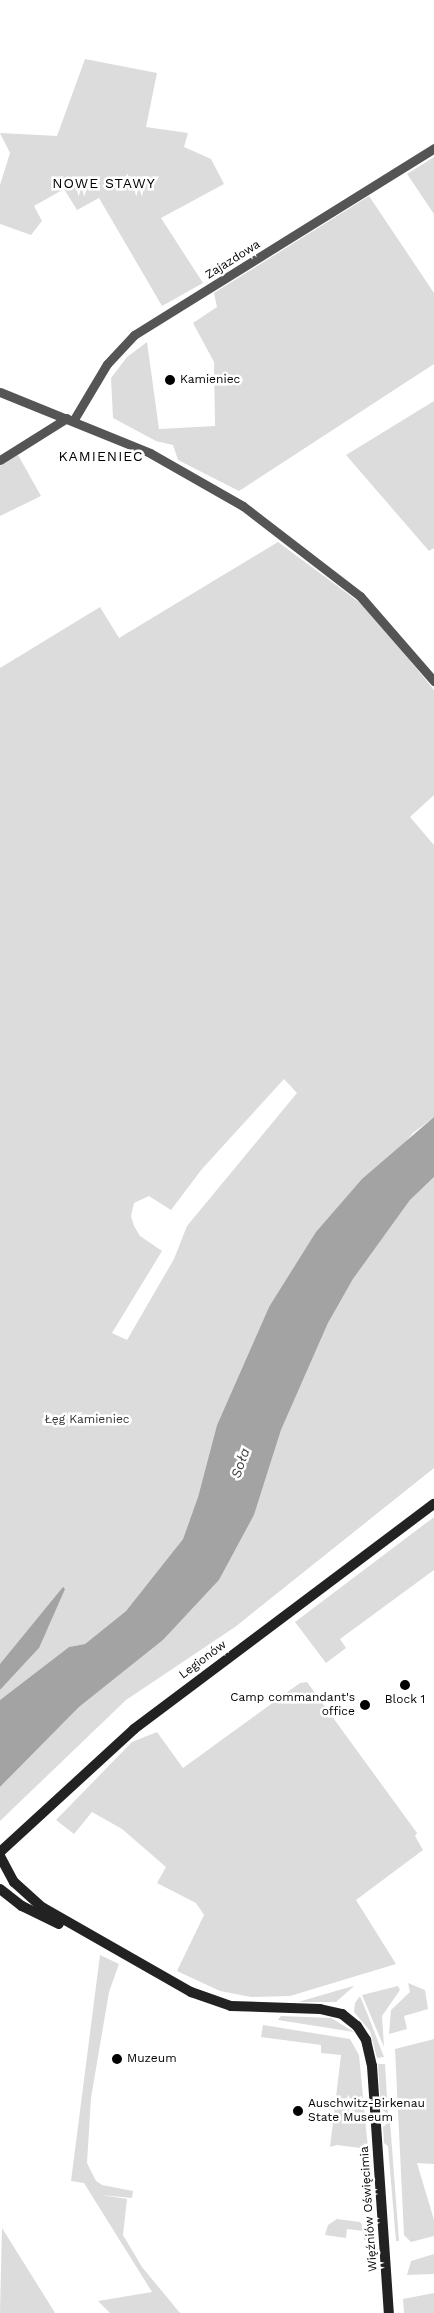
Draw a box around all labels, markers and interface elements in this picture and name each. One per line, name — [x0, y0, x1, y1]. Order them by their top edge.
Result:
district label: NOWE STAWY — [51, 175, 157, 191]
street label: Zajazdowa — [203, 238, 263, 282]
place label: Kamieniec — [180, 373, 240, 387]
marker: Kamieniec — [164, 374, 176, 386]
district label: KAMIENIEC — [57, 448, 145, 464]
park label: Łęg Kamieniec — [44, 1413, 130, 1427]
water label: Soła — [227, 1446, 253, 1480]
street label: Legionów — [177, 1638, 229, 1682]
marker: Block 1 — [399, 1679, 411, 1691]
place label: Camp commandant's office — [230, 1691, 355, 1719]
place label: Block 1 — [384, 1693, 426, 1707]
marker: Camp commandant's office — [359, 1699, 371, 1711]
place label: Muzeum — [127, 2052, 177, 2066]
marker: Muzeum — [111, 2053, 123, 2065]
place label: Auschwitz-Birkenau State Museum — [308, 2097, 425, 2125]
marker: Auschwitz-Birkenau State Museum — [292, 2105, 304, 2117]
street label: Więźniów Oświęcimia — [357, 2146, 381, 2272]

